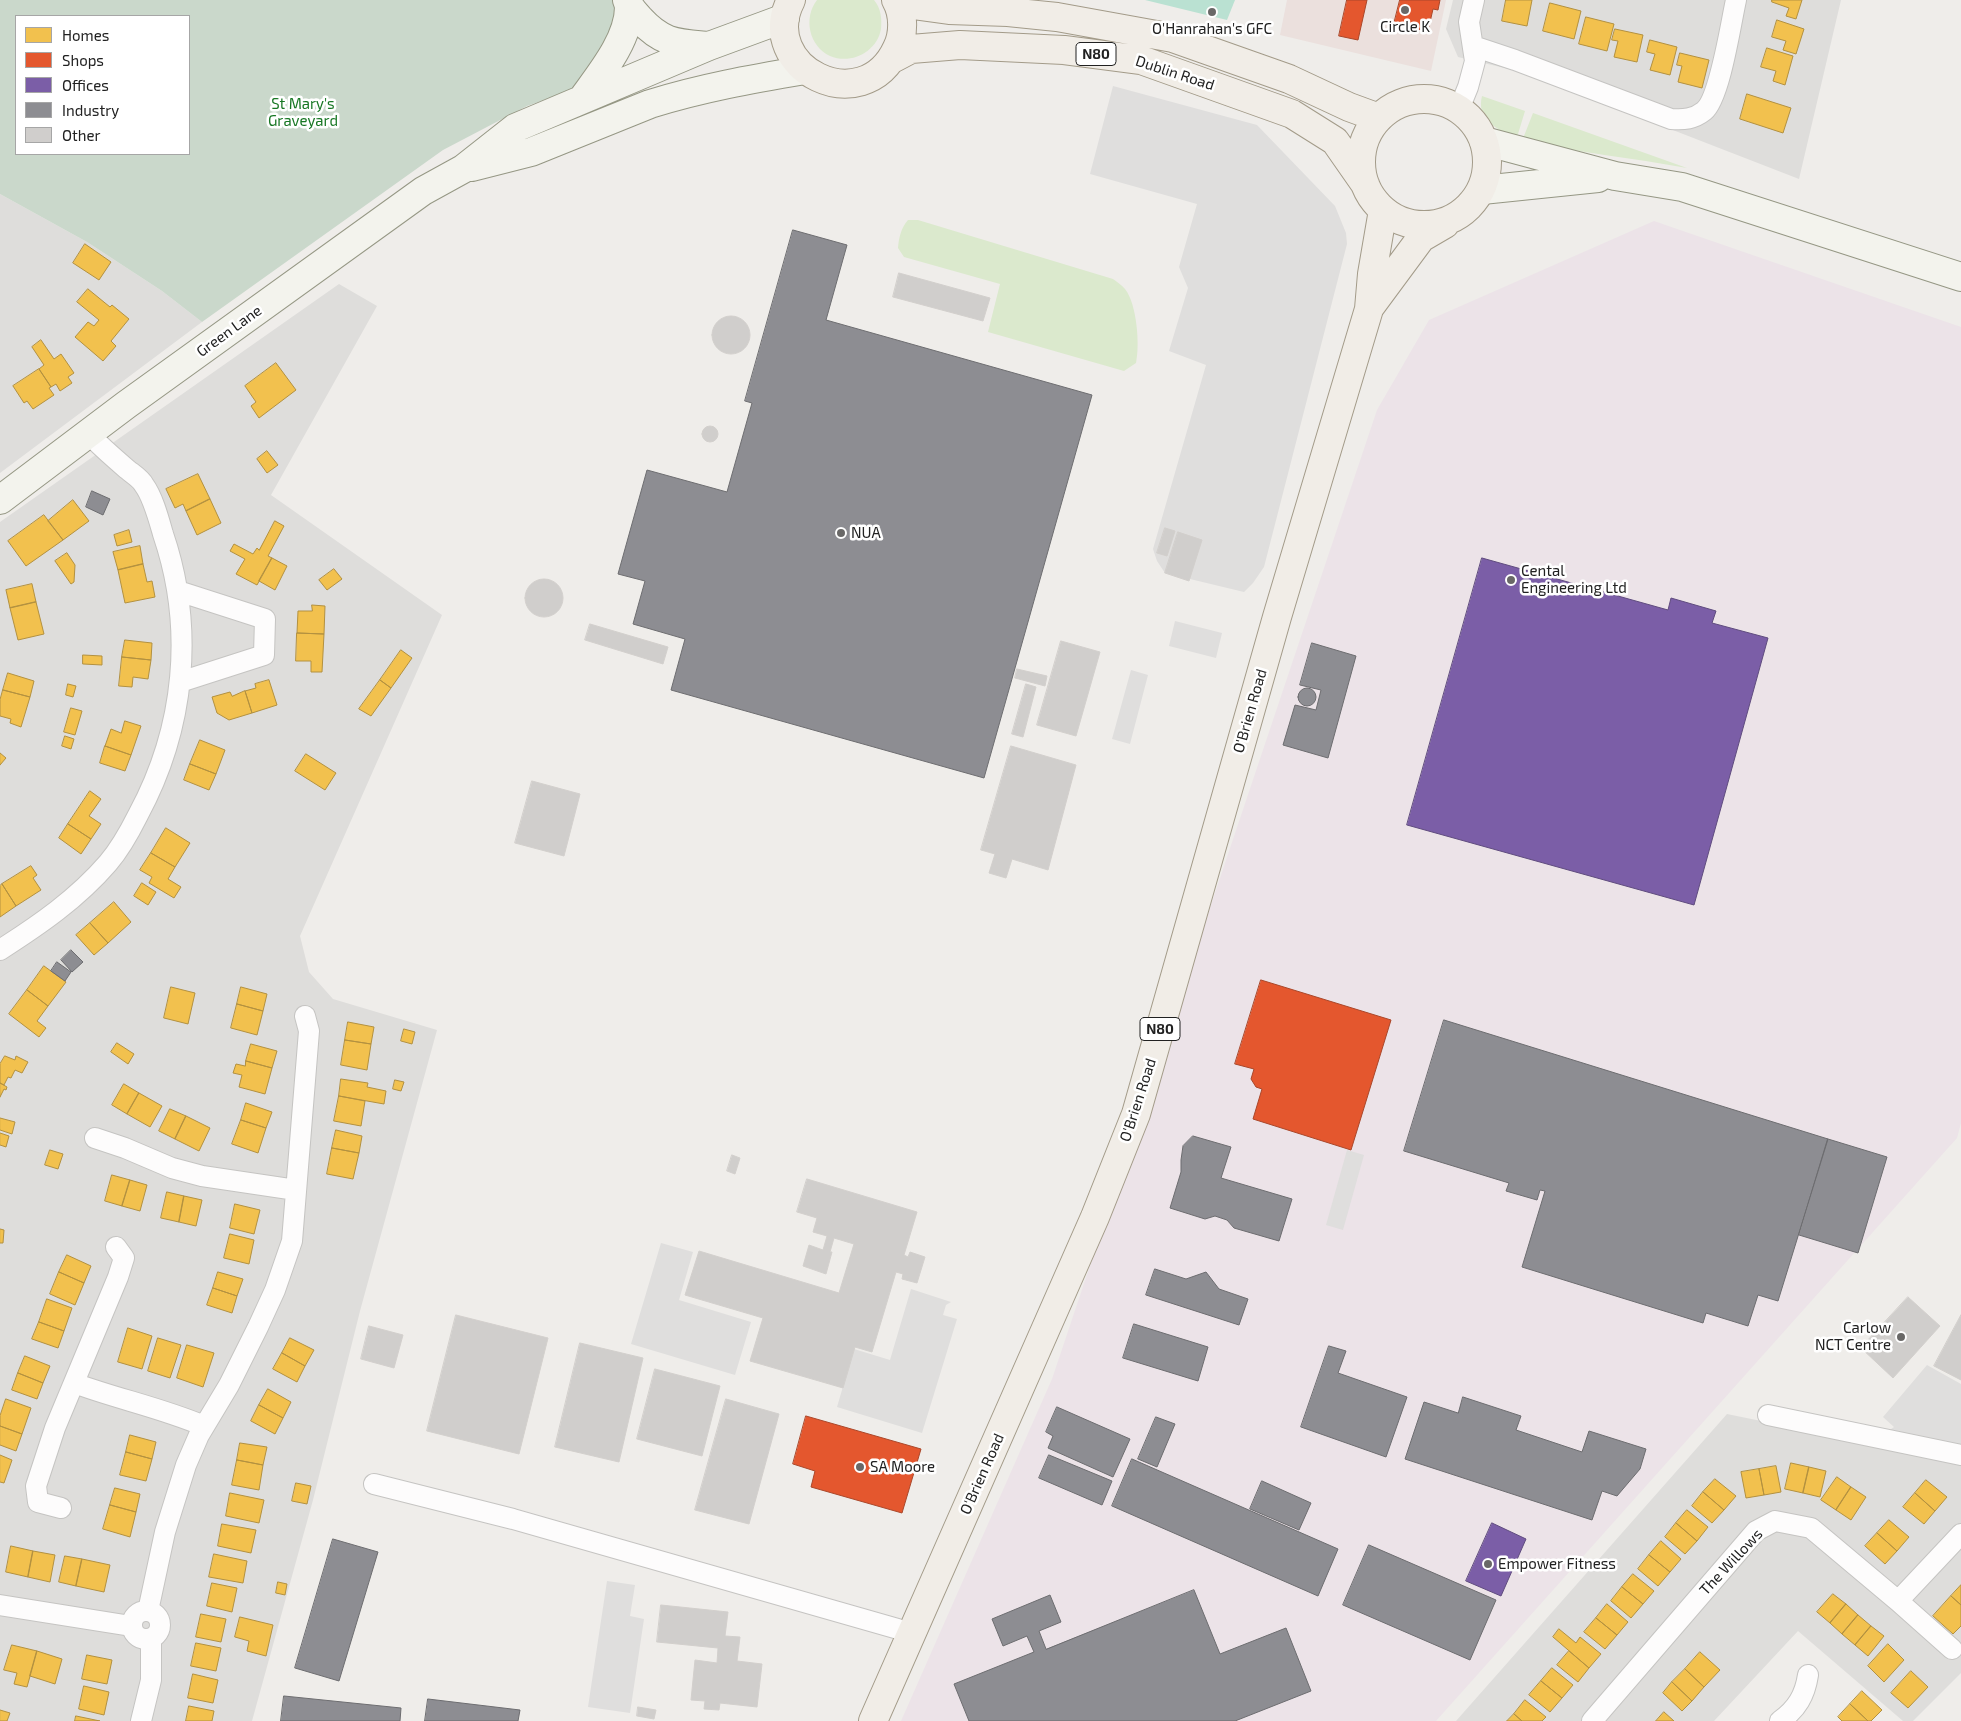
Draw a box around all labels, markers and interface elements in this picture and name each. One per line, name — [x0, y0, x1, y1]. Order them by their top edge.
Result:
marker: Circle K — [1399, 4, 1411, 16]
marker: O'Hanrahan's GFC — [1206, 6, 1218, 18]
legend — [15, 15, 190, 155]
place label: Circle K — [1380, 18, 1430, 36]
place label: O'Hanrahan's GFC — [1152, 20, 1272, 38]
text: Homes — [62, 26, 109, 44]
road number: N80 — [1076, 42, 1116, 66]
text: Shops — [62, 51, 104, 69]
street label: Dublin Road — [1133, 52, 1217, 94]
text: Offices — [62, 76, 109, 94]
park label: St Mary's Graveyard — [268, 95, 338, 130]
text: Industry — [62, 101, 119, 119]
text: Other — [62, 126, 101, 144]
street label: Green Lane — [193, 301, 265, 361]
place label: NUA — [851, 524, 881, 542]
marker: NUA — [835, 527, 847, 539]
place label: Cental Engineering Ltd — [1521, 562, 1627, 597]
marker: Cental Engineering Ltd — [1505, 574, 1517, 586]
street label: O'Brien Road — [1229, 667, 1271, 755]
road number: N80 — [1140, 1018, 1180, 1040]
street label: O'Brien Road — [1116, 1056, 1160, 1144]
place label: Carlow NCT Centre — [1815, 1319, 1891, 1354]
marker: Carlow NCT Centre — [1895, 1331, 1907, 1343]
street label: O'Brien Road — [956, 1431, 1008, 1517]
place label: SA Moore — [870, 1458, 935, 1476]
marker: SA Moore — [854, 1461, 866, 1473]
street label: The Willows — [1696, 1525, 1766, 1599]
place label: Empower Fitness — [1498, 1555, 1616, 1573]
marker: Empower Fitness — [1482, 1558, 1494, 1570]

